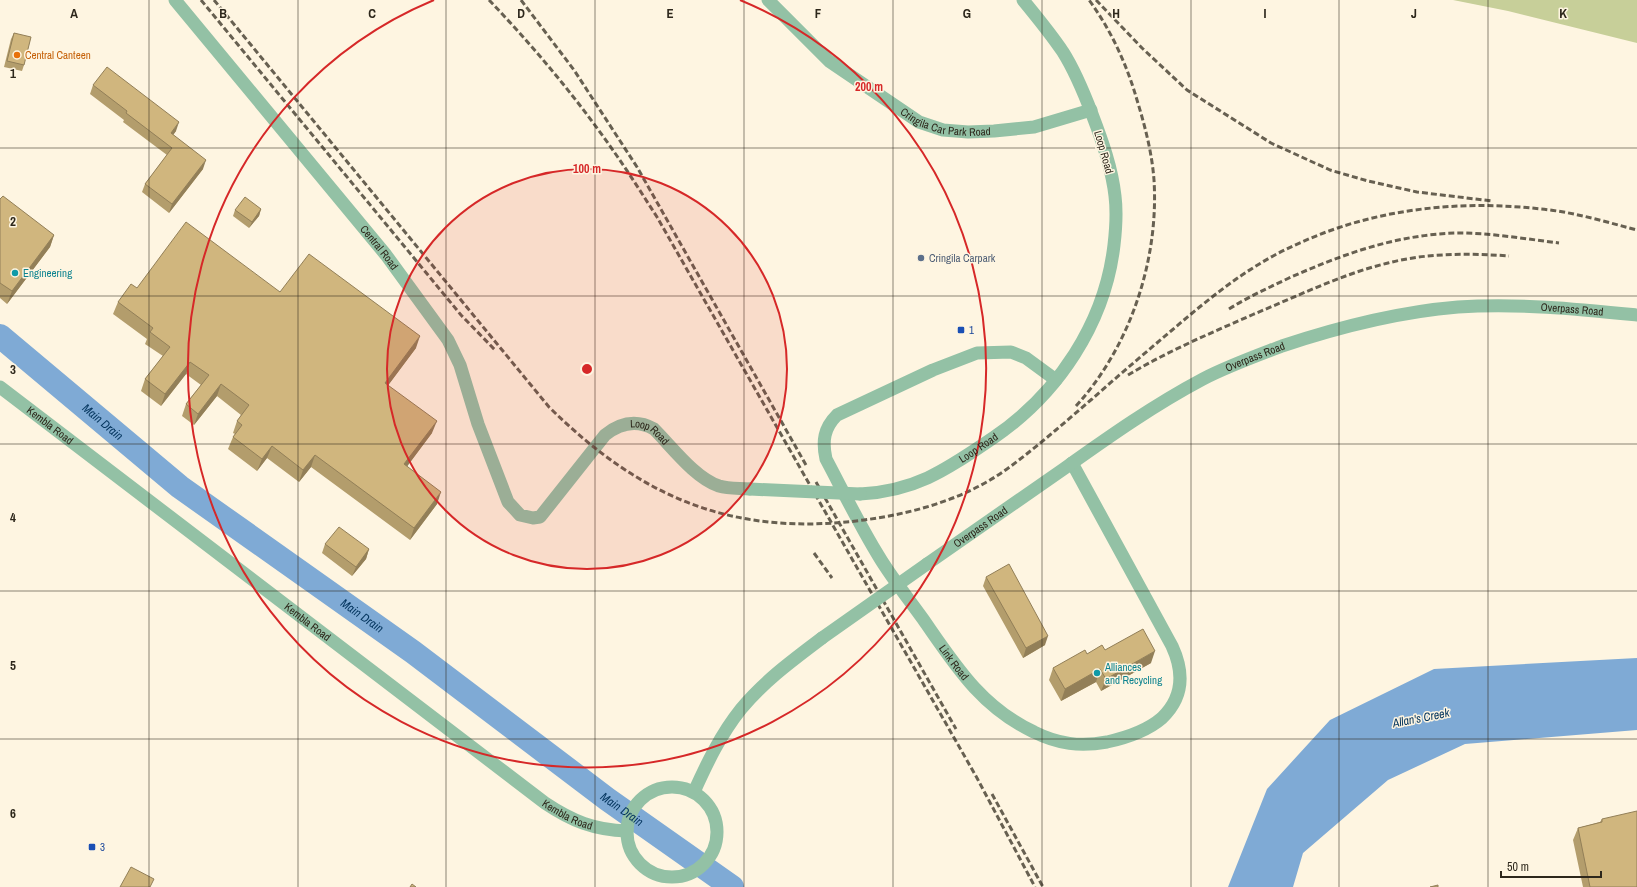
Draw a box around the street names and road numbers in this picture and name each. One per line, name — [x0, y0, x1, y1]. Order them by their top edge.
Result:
street label: Cringila Car Park Road — [898, 104, 991, 139]
street label: Loop Road — [1091, 129, 1117, 175]
street label: Central Road — [357, 222, 401, 273]
street label: Overpass Road — [1540, 300, 1604, 319]
street label: Overpass Road — [1223, 339, 1287, 375]
street label: Kembla Road — [24, 403, 76, 447]
street label: Loop Road — [630, 416, 672, 448]
street label: Loop Road — [956, 430, 1001, 466]
street label: Overpass Road — [951, 503, 1010, 551]
street label: Kembla Road — [282, 600, 334, 644]
street label: Link Road — [936, 642, 972, 683]
street label: Kembla Road — [539, 796, 594, 833]

